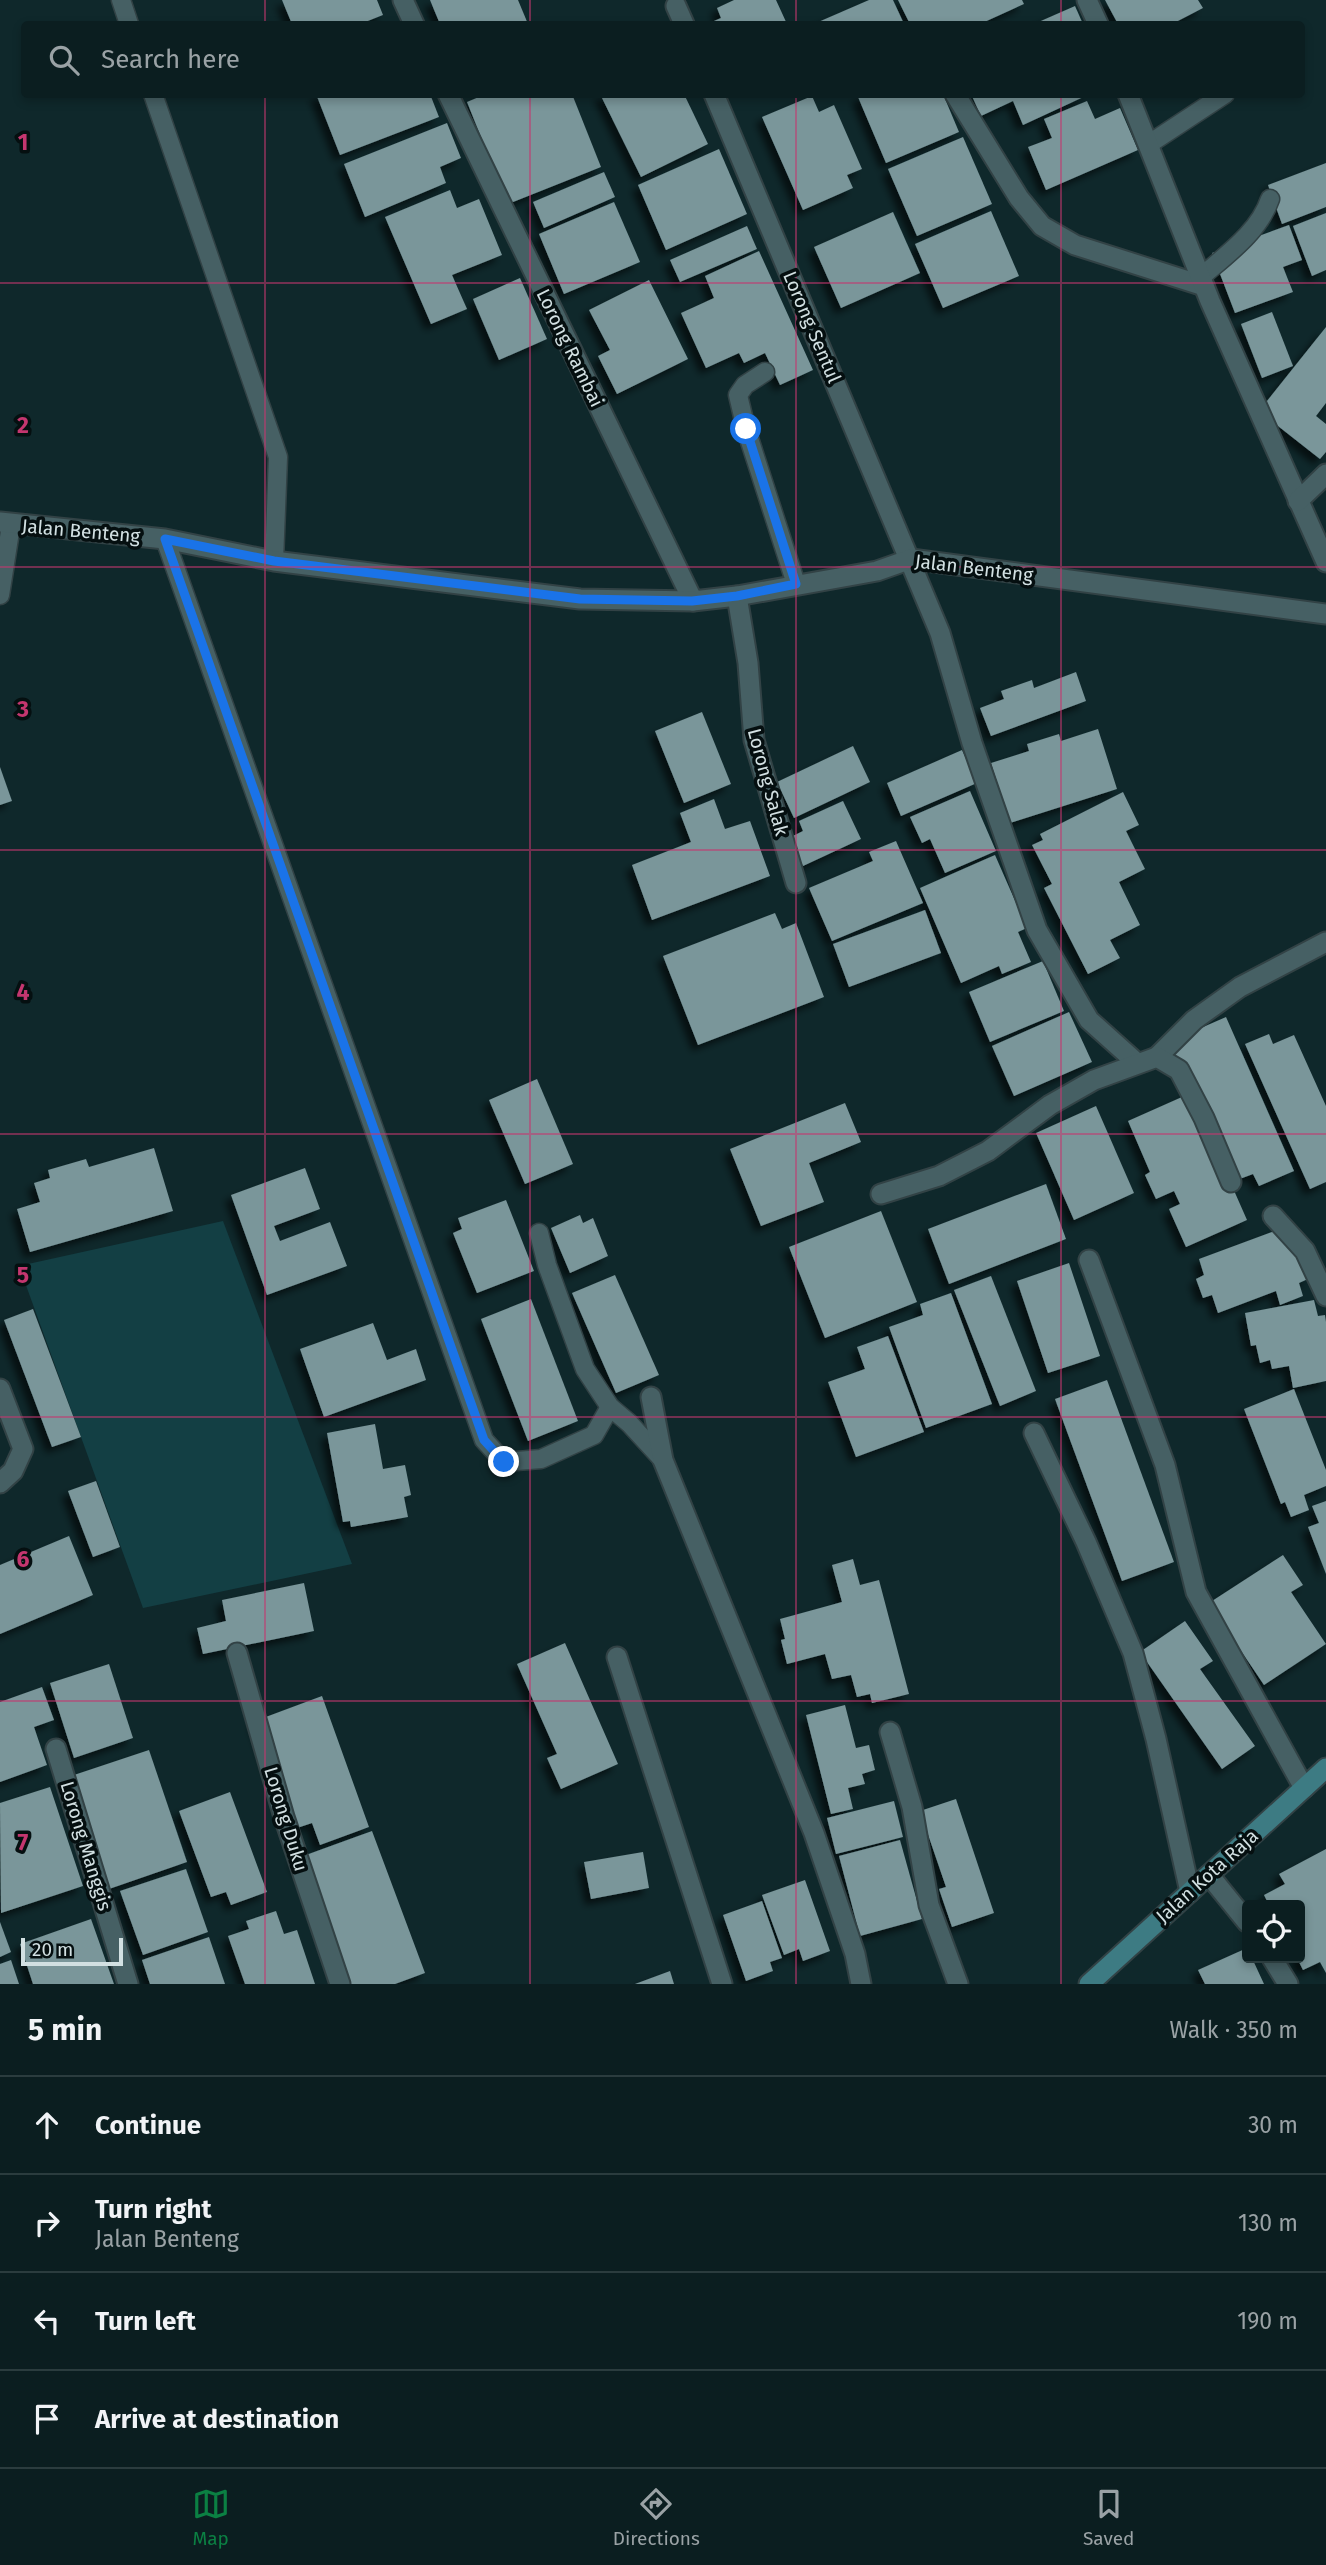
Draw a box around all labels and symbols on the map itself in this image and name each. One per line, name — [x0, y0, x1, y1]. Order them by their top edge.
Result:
text: 1 — [18, 128, 28, 156]
street label: Lorong Sentul — [778, 268, 846, 387]
street label: Lorong Rambai — [531, 285, 609, 411]
text: 2 — [17, 411, 29, 439]
route start — [730, 413, 761, 444]
street label: Jalan Benteng — [21, 514, 141, 548]
street label: Jalan Benteng — [914, 549, 1035, 587]
text: 3 — [16, 695, 29, 723]
street label: Lorong Salak — [743, 726, 793, 838]
text: 4 — [17, 978, 30, 1006]
text: 5 — [17, 1261, 29, 1289]
route end — [488, 1446, 519, 1477]
text: 6 — [17, 1545, 30, 1573]
street label: Lorong Duku — [259, 1764, 313, 1874]
street label: Lorong Manggis — [55, 1778, 117, 1914]
street label: Jalan Kota Raja — [1151, 1824, 1263, 1928]
text: 7 — [18, 1828, 29, 1856]
scale bar — [21, 1935, 122, 1967]

